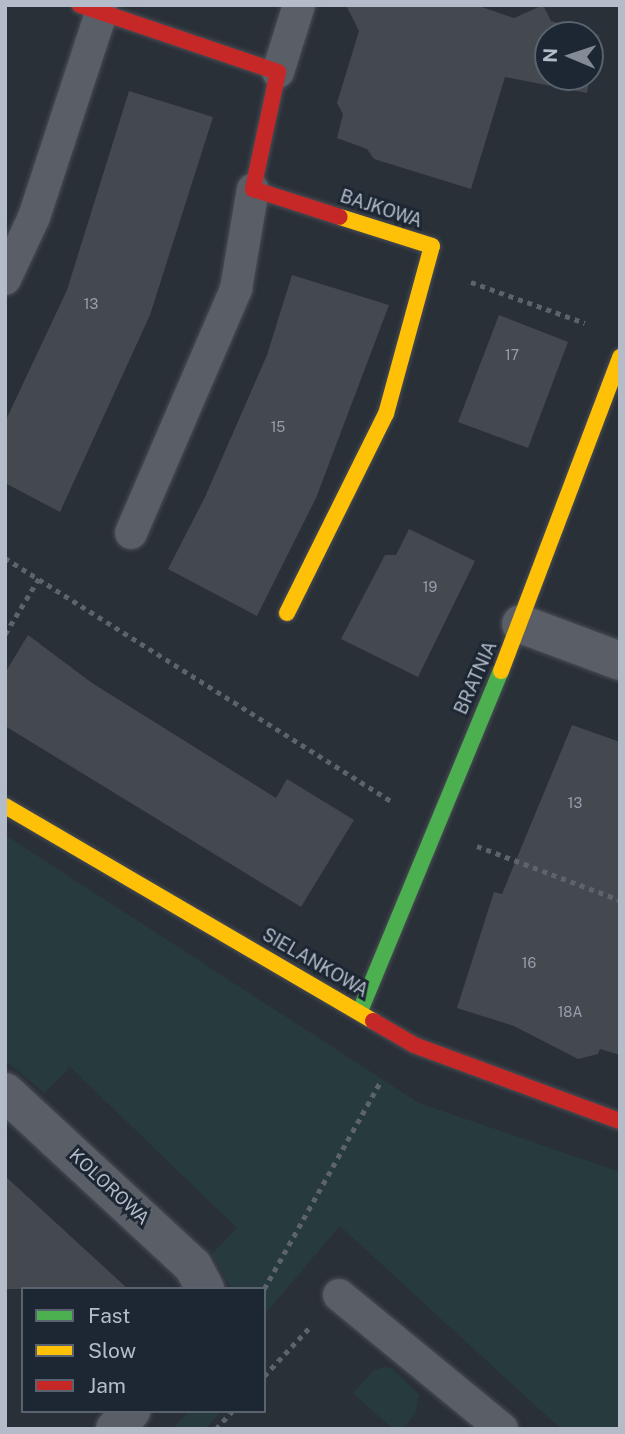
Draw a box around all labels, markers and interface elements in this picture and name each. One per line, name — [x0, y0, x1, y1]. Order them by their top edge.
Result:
north arrow — [534, 21, 604, 91]
text: N — [539, 48, 561, 63]
street label: BAJKOWA — [337, 186, 425, 232]
house number: 13 — [84, 296, 98, 312]
house number: 17 — [505, 347, 519, 363]
house number: 15 — [271, 419, 285, 435]
house number: 19 — [423, 579, 437, 595]
street label: BRATNIA — [450, 638, 502, 718]
house number: 13 — [568, 795, 582, 811]
street label: SIELANKOWA — [258, 924, 372, 1002]
house number: 16 — [522, 955, 536, 971]
house number: 18A — [558, 1004, 582, 1020]
street label: KOLOROWA — [64, 1144, 154, 1230]
legend — [21, 1287, 266, 1413]
text: Fast — [88, 1303, 130, 1328]
text: Slow — [88, 1338, 136, 1363]
text: Jam — [88, 1373, 126, 1398]

